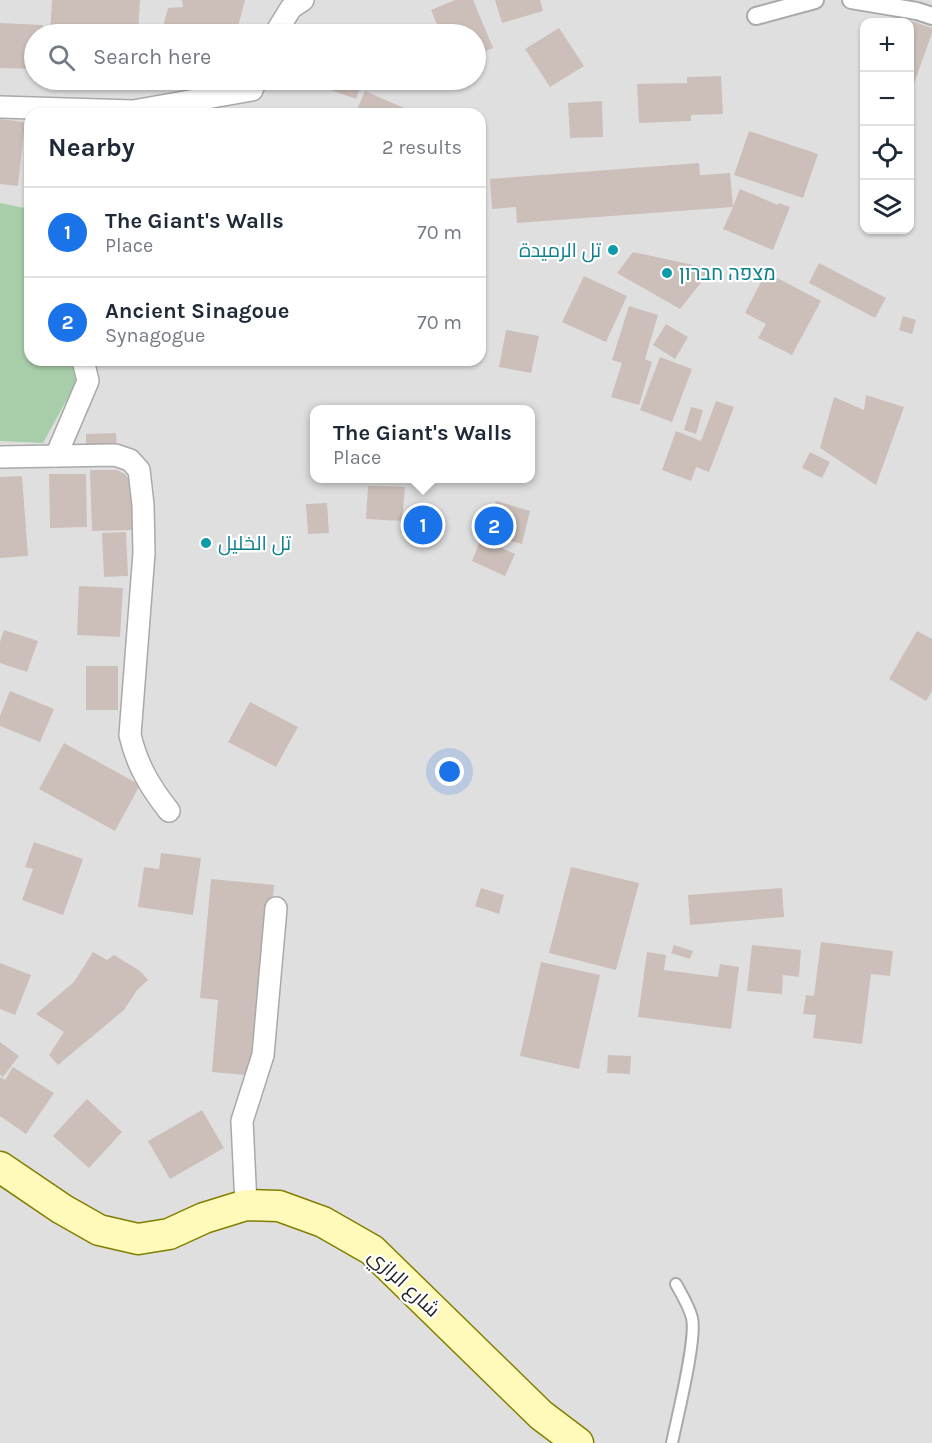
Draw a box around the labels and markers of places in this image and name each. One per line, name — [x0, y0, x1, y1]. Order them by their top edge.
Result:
place label: تل الرميدة — [519, 239, 602, 263]
marker: تل الرميدة — [606, 243, 620, 257]
place label: מצפה חברון — [679, 262, 776, 285]
marker: מצפה חברון — [660, 266, 674, 280]
pin: 1 — [404, 502, 442, 548]
pin: 2 — [474, 504, 514, 548]
place label: تل الخليل — [218, 532, 292, 556]
marker: تل الخليل — [199, 536, 213, 550]

